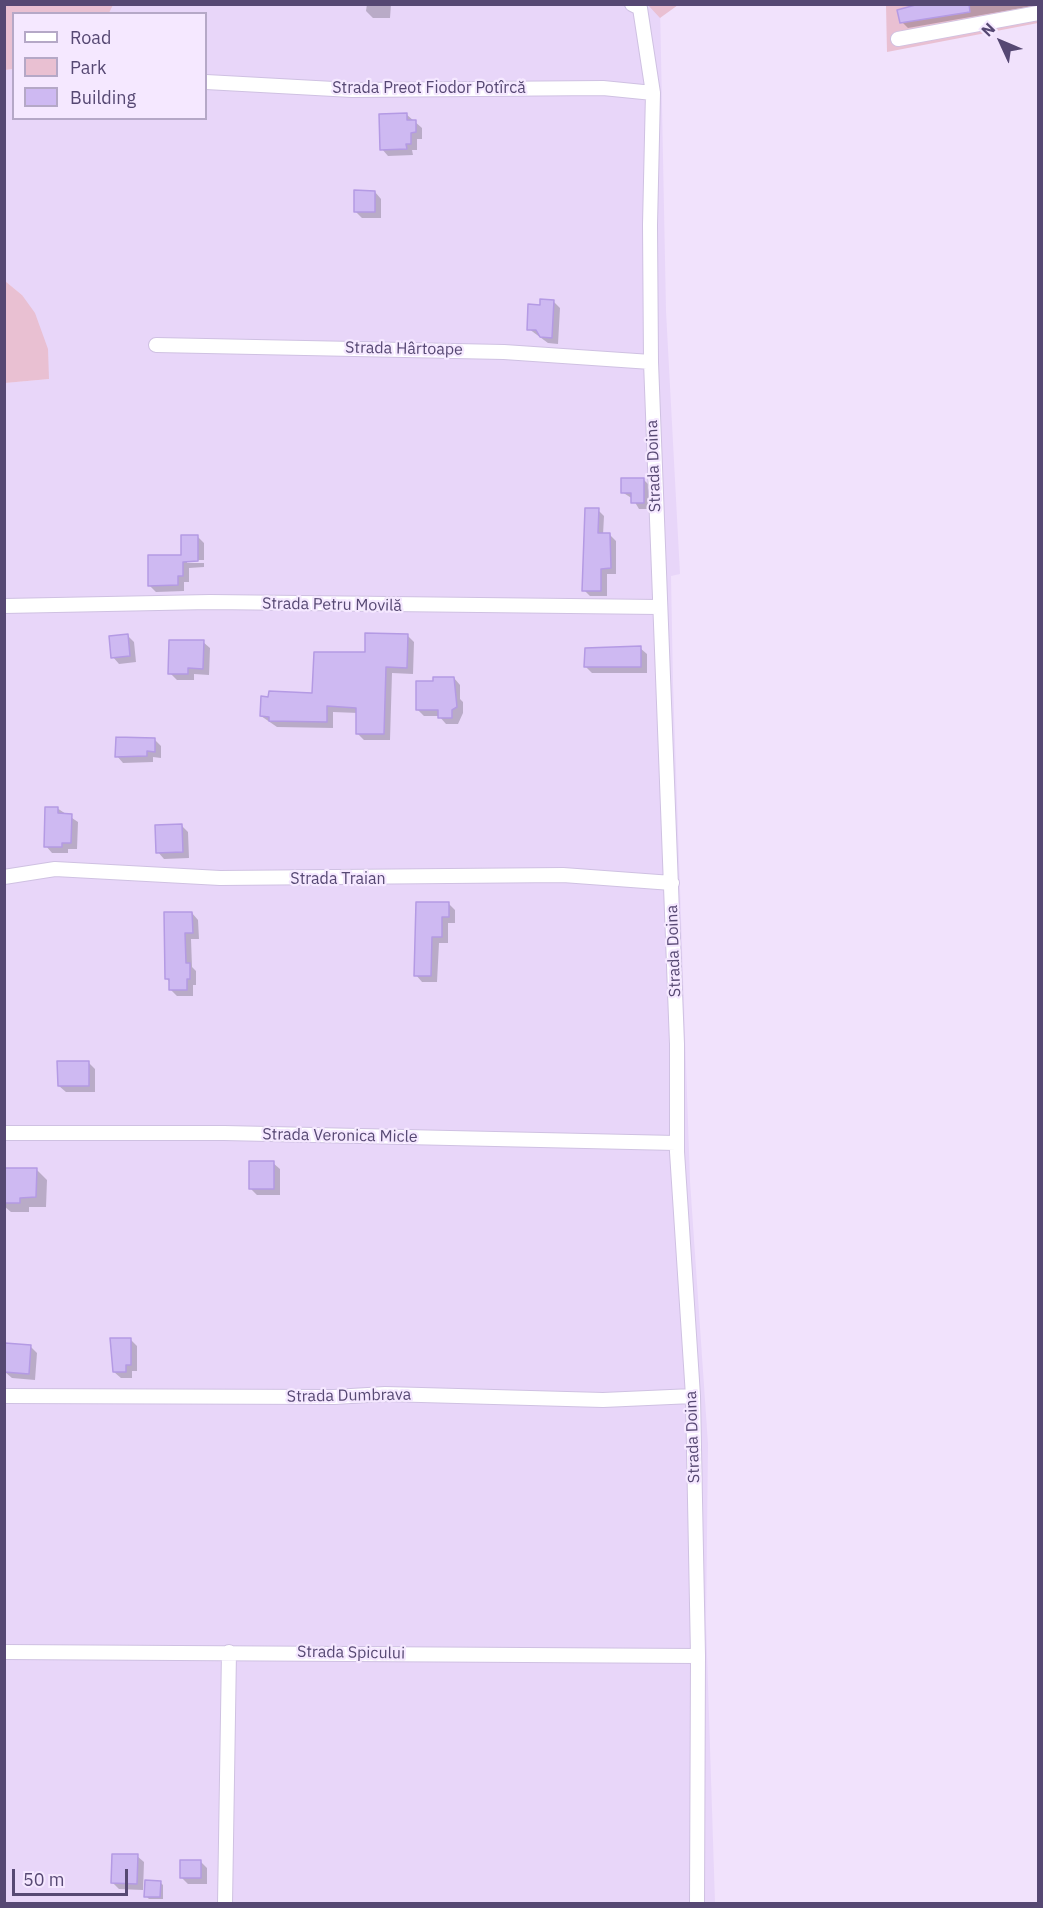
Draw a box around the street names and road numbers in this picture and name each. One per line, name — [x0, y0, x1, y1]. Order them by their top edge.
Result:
street label: Strada Preot Fiodor Potîrcă — [332, 78, 526, 98]
street label: Strada Hârtoape — [345, 338, 463, 360]
street label: Strada Doina — [643, 420, 665, 512]
street label: Strada Petru Movilă — [262, 594, 402, 616]
street label: Strada Traian — [290, 869, 386, 889]
street label: Strada Doina — [663, 905, 685, 997]
street label: Strada Veronica Micle — [262, 1125, 418, 1147]
street label: Strada Dumbrava — [287, 1385, 411, 1407]
street label: Strada Doina — [682, 1391, 704, 1483]
street label: Strada Spicului — [297, 1642, 405, 1664]

